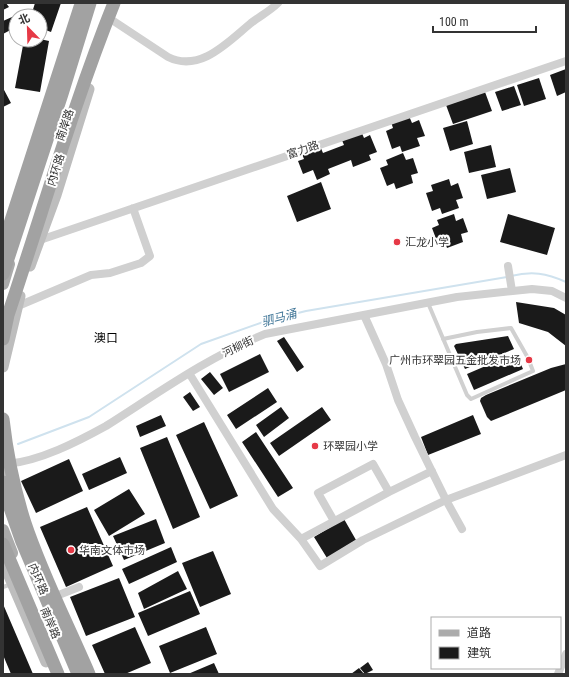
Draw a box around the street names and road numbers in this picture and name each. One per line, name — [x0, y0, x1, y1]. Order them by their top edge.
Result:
street label: 南岸路 — [53, 107, 77, 143]
street label: 富力路 — [285, 138, 321, 162]
street label: 内环路 — [45, 152, 67, 188]
street label: 河柳街 — [220, 334, 256, 360]
street label: 内环路 — [26, 561, 50, 597]
street label: 南岸路 — [38, 605, 62, 641]

